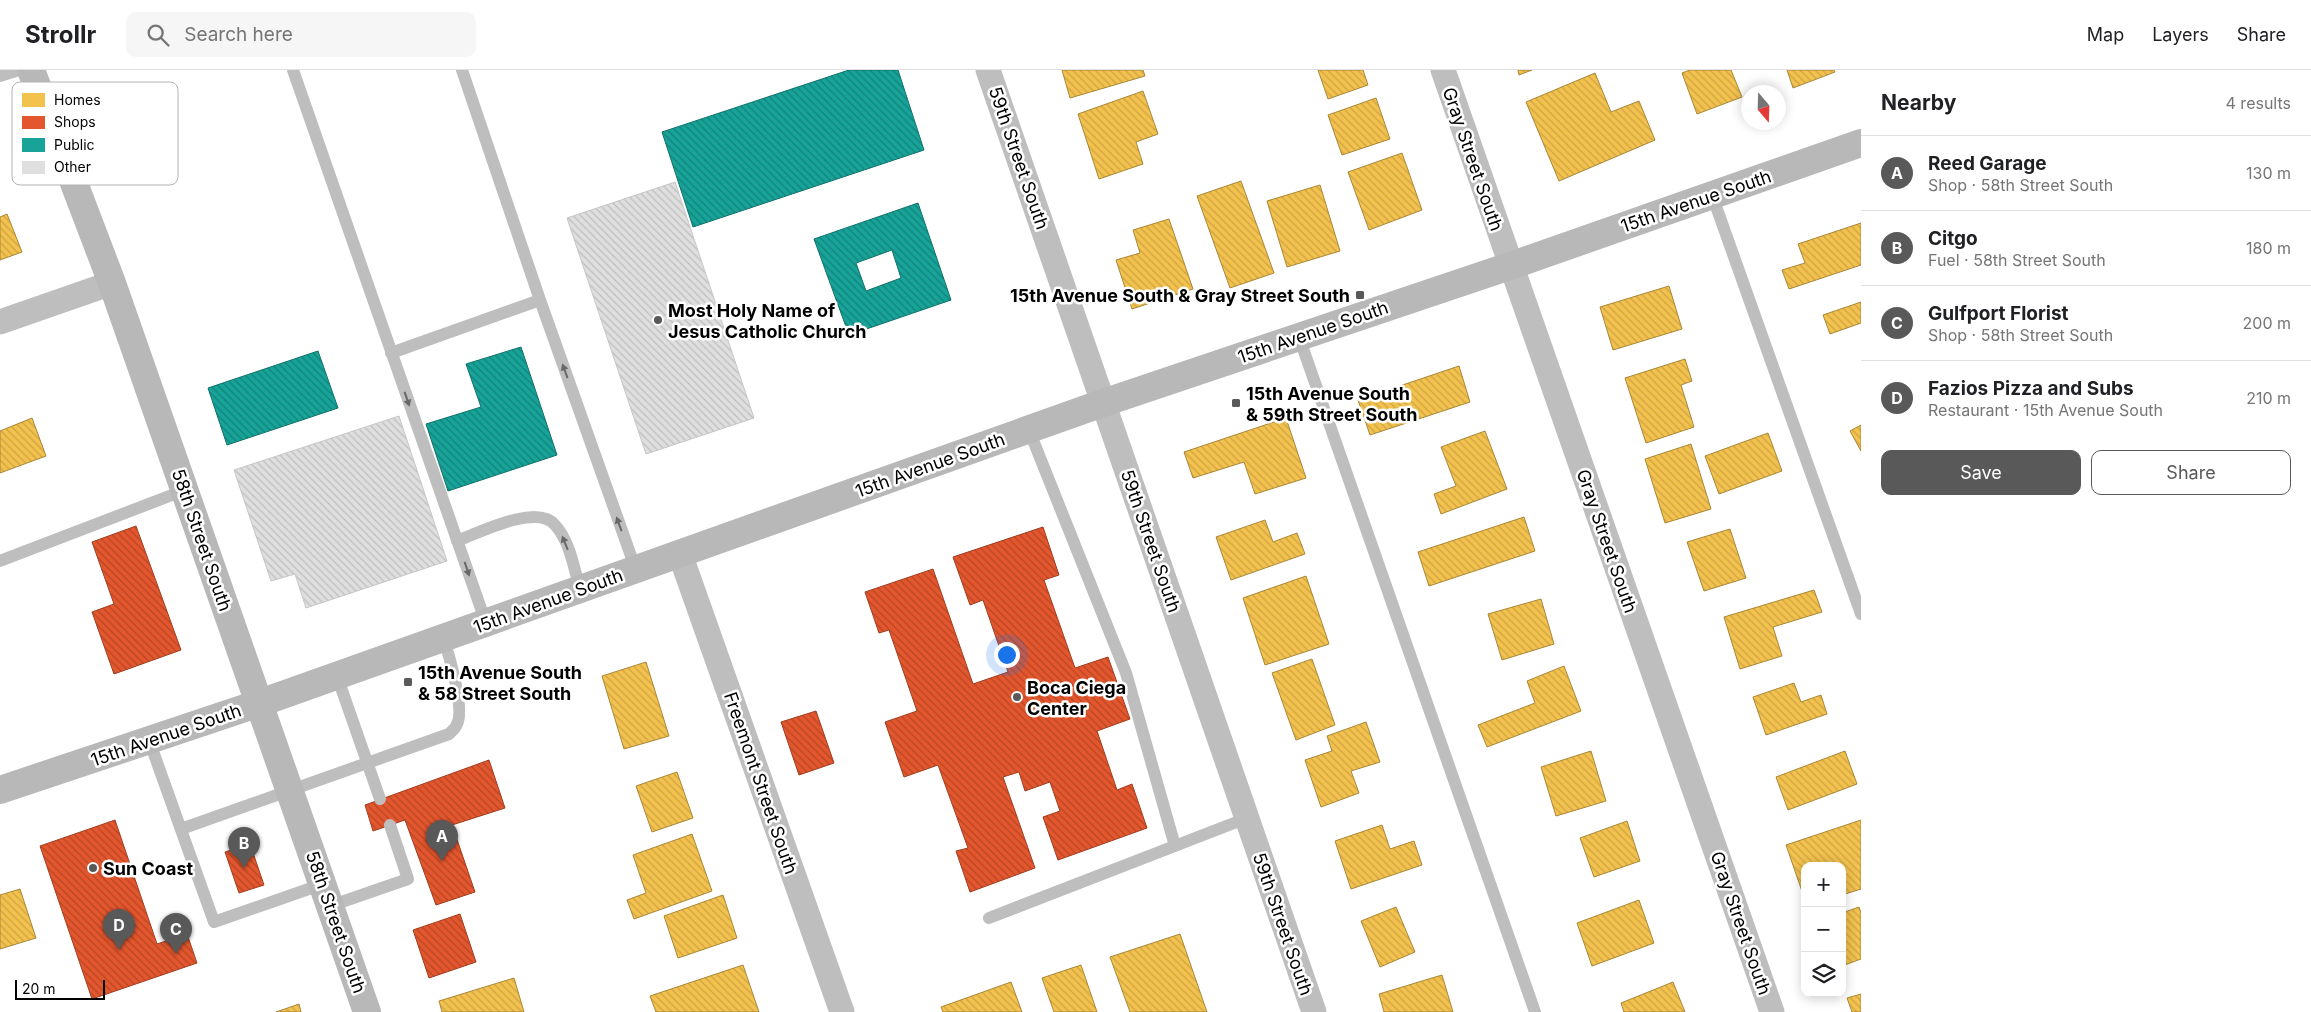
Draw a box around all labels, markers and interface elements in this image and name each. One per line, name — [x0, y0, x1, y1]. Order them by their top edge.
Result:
search box — [126, 12, 476, 57]
text: Strollr — [25, 20, 96, 49]
icon: search — [144, 21, 172, 49]
text: Search here — [184, 23, 293, 46]
text: Map — [2087, 24, 2124, 45]
text: Layers — [2152, 24, 2209, 45]
text: Share — [2237, 24, 2286, 45]
legend — [12, 82, 178, 185]
street label: 59th Street South — [985, 84, 1053, 232]
street label: Gray Street South — [1439, 84, 1507, 234]
north arrow — [1741, 85, 1786, 130]
text: Nearby — [1881, 90, 1956, 115]
text: Homes — [54, 91, 101, 108]
text: 4 results — [2226, 93, 2291, 113]
text: Shops — [54, 113, 96, 130]
text: Public — [54, 136, 95, 153]
text: Reed Garage — [1928, 152, 2046, 175]
text: Other — [54, 158, 91, 175]
text: A — [1891, 163, 1903, 183]
text: 130 m — [2246, 163, 2291, 183]
street label: 15th Avenue South — [1618, 165, 1774, 237]
text: Shop · 58th Street South — [1928, 175, 2113, 195]
text: Citgo — [1928, 227, 1978, 250]
text: B — [1892, 238, 1902, 258]
text: 180 m — [2246, 238, 2291, 258]
text: Fuel · 58th Street South — [1928, 250, 2106, 270]
place label: 15th Avenue South & Gray Street South — [1010, 285, 1350, 306]
marker: 15th Avenue South & Gray Street South — [1354, 289, 1366, 301]
street label: 15th Avenue South — [1235, 296, 1391, 368]
place label: Most Holy Name of Jesus Catholic Church — [668, 300, 867, 342]
text: Gulfport Florist — [1928, 302, 2069, 325]
text: C — [1891, 313, 1903, 333]
text: 200 m — [2243, 313, 2291, 333]
marker: Most Holy Name of Jesus Catholic Church — [652, 314, 664, 326]
text: Shop · 58th Street South — [1928, 325, 2113, 345]
one-way arrow — [561, 363, 568, 378]
text: Fazios Pizza and Subs — [1928, 377, 2134, 400]
place label: 15th Avenue South & 59th Street South — [1246, 383, 1417, 425]
text: D — [1891, 388, 1903, 408]
text: 210 m — [2246, 388, 2291, 408]
one-way arrow — [404, 391, 411, 406]
marker: 15th Avenue South & 59th Street South — [1230, 397, 1242, 409]
text: Restaurant · 15th Avenue South — [1928, 400, 2163, 420]
street label: 15th Avenue South — [852, 428, 1008, 502]
button: Save — [1881, 450, 2081, 495]
button: Share — [2091, 450, 2291, 495]
street label: 58th Street South — [168, 466, 236, 614]
street label: Gray Street South — [1573, 466, 1641, 616]
street label: 59th Street South — [1117, 467, 1185, 615]
one-way arrow — [615, 516, 622, 531]
one-way arrow — [561, 535, 569, 550]
one-way arrow — [464, 561, 471, 576]
street label: 15th Avenue South — [470, 564, 626, 638]
your location — [994, 642, 1020, 668]
place label: 15th Avenue South & 58 Street South — [418, 662, 582, 704]
marker: 15th Avenue South & 58 Street South — [402, 676, 414, 688]
place label: Boca Ciega Center — [1027, 677, 1126, 719]
street label: Freemont Street South — [720, 689, 802, 877]
marker: Boca Ciega Center — [1011, 691, 1023, 703]
street label: 15th Avenue South — [88, 699, 244, 771]
pin: A — [426, 820, 458, 861]
pin: B — [228, 827, 260, 868]
street label: 58th Street South — [302, 848, 370, 996]
street label: Gray Street South — [1707, 848, 1775, 998]
street label: 59th Street South — [1249, 850, 1317, 998]
place label: Sun Coast — [103, 858, 194, 879]
marker: Sun Coast — [87, 862, 99, 874]
map controls — [1801, 862, 1846, 997]
button: + — [1801, 862, 1846, 907]
button: − — [1801, 907, 1846, 952]
pin: D — [103, 909, 135, 950]
pin: C — [160, 913, 192, 954]
button: layers — [1801, 952, 1846, 997]
scale bar — [15, 977, 105, 1000]
text: 20 m — [22, 980, 56, 997]

